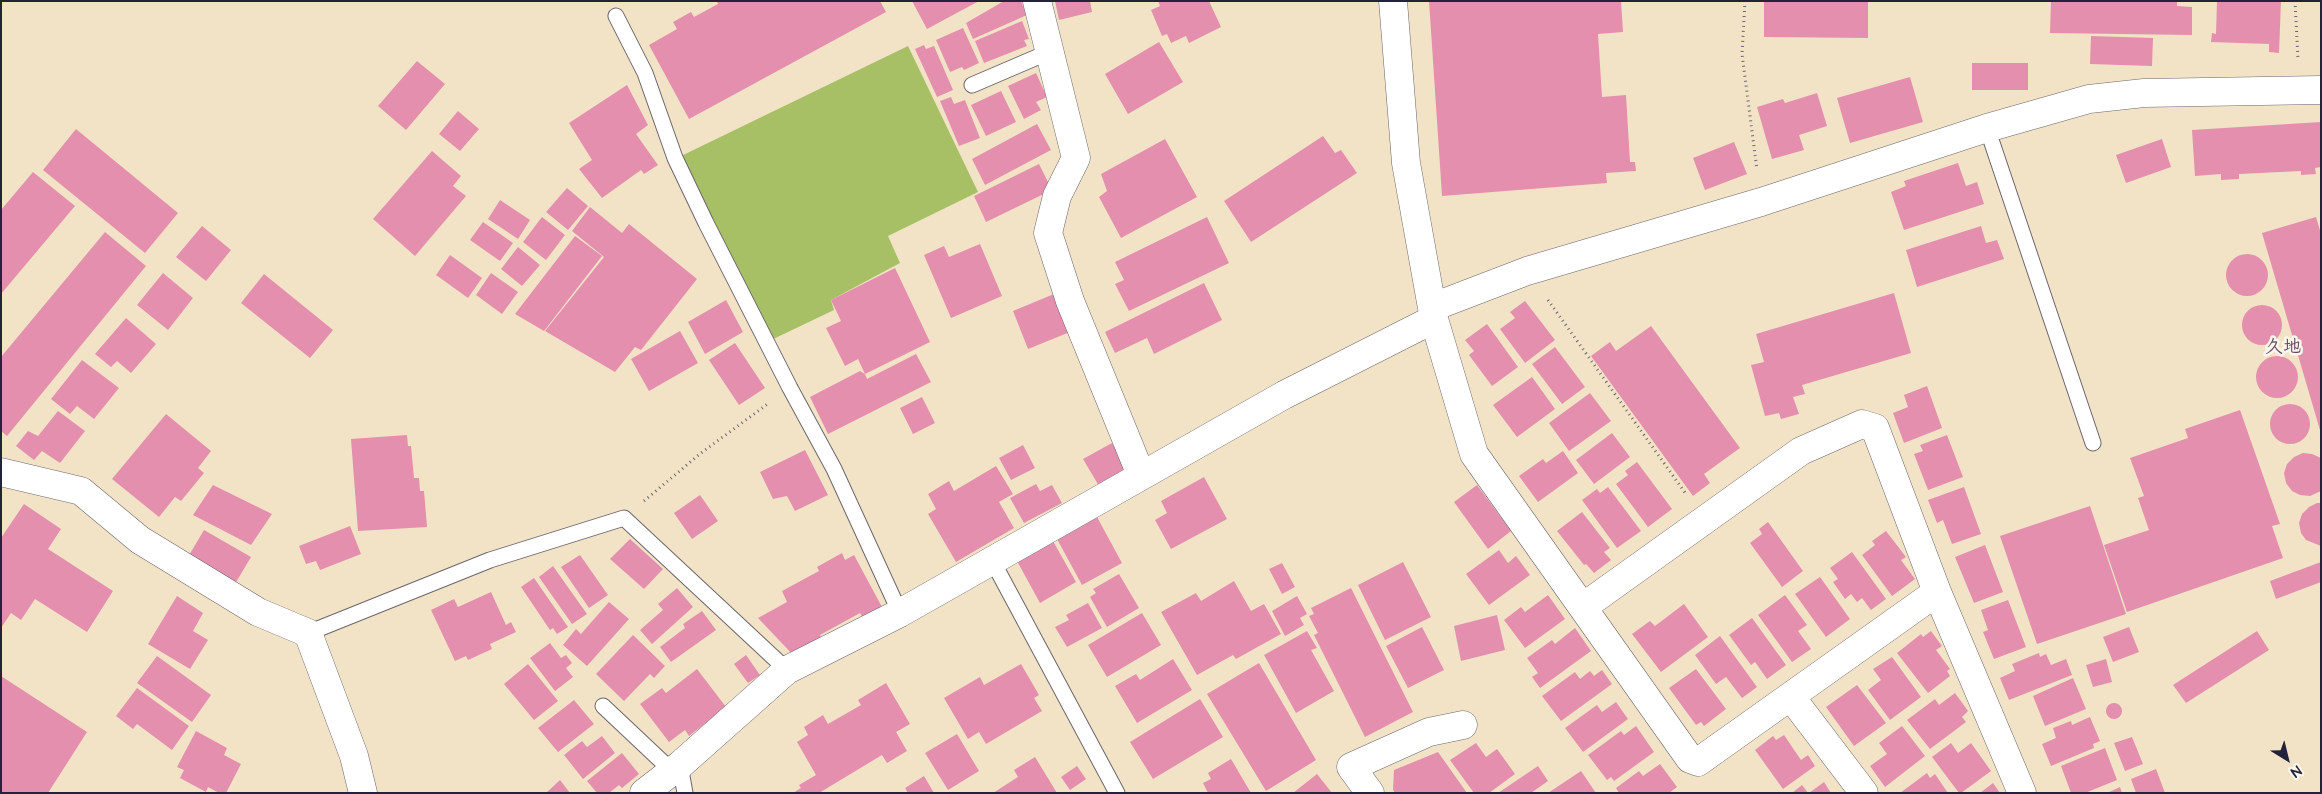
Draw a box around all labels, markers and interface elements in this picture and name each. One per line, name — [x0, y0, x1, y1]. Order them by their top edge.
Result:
district label: 久地 — [2265, 337, 2301, 359]
north arrow — [2262, 734, 2312, 784]
text: N — [2286, 760, 2305, 782]

